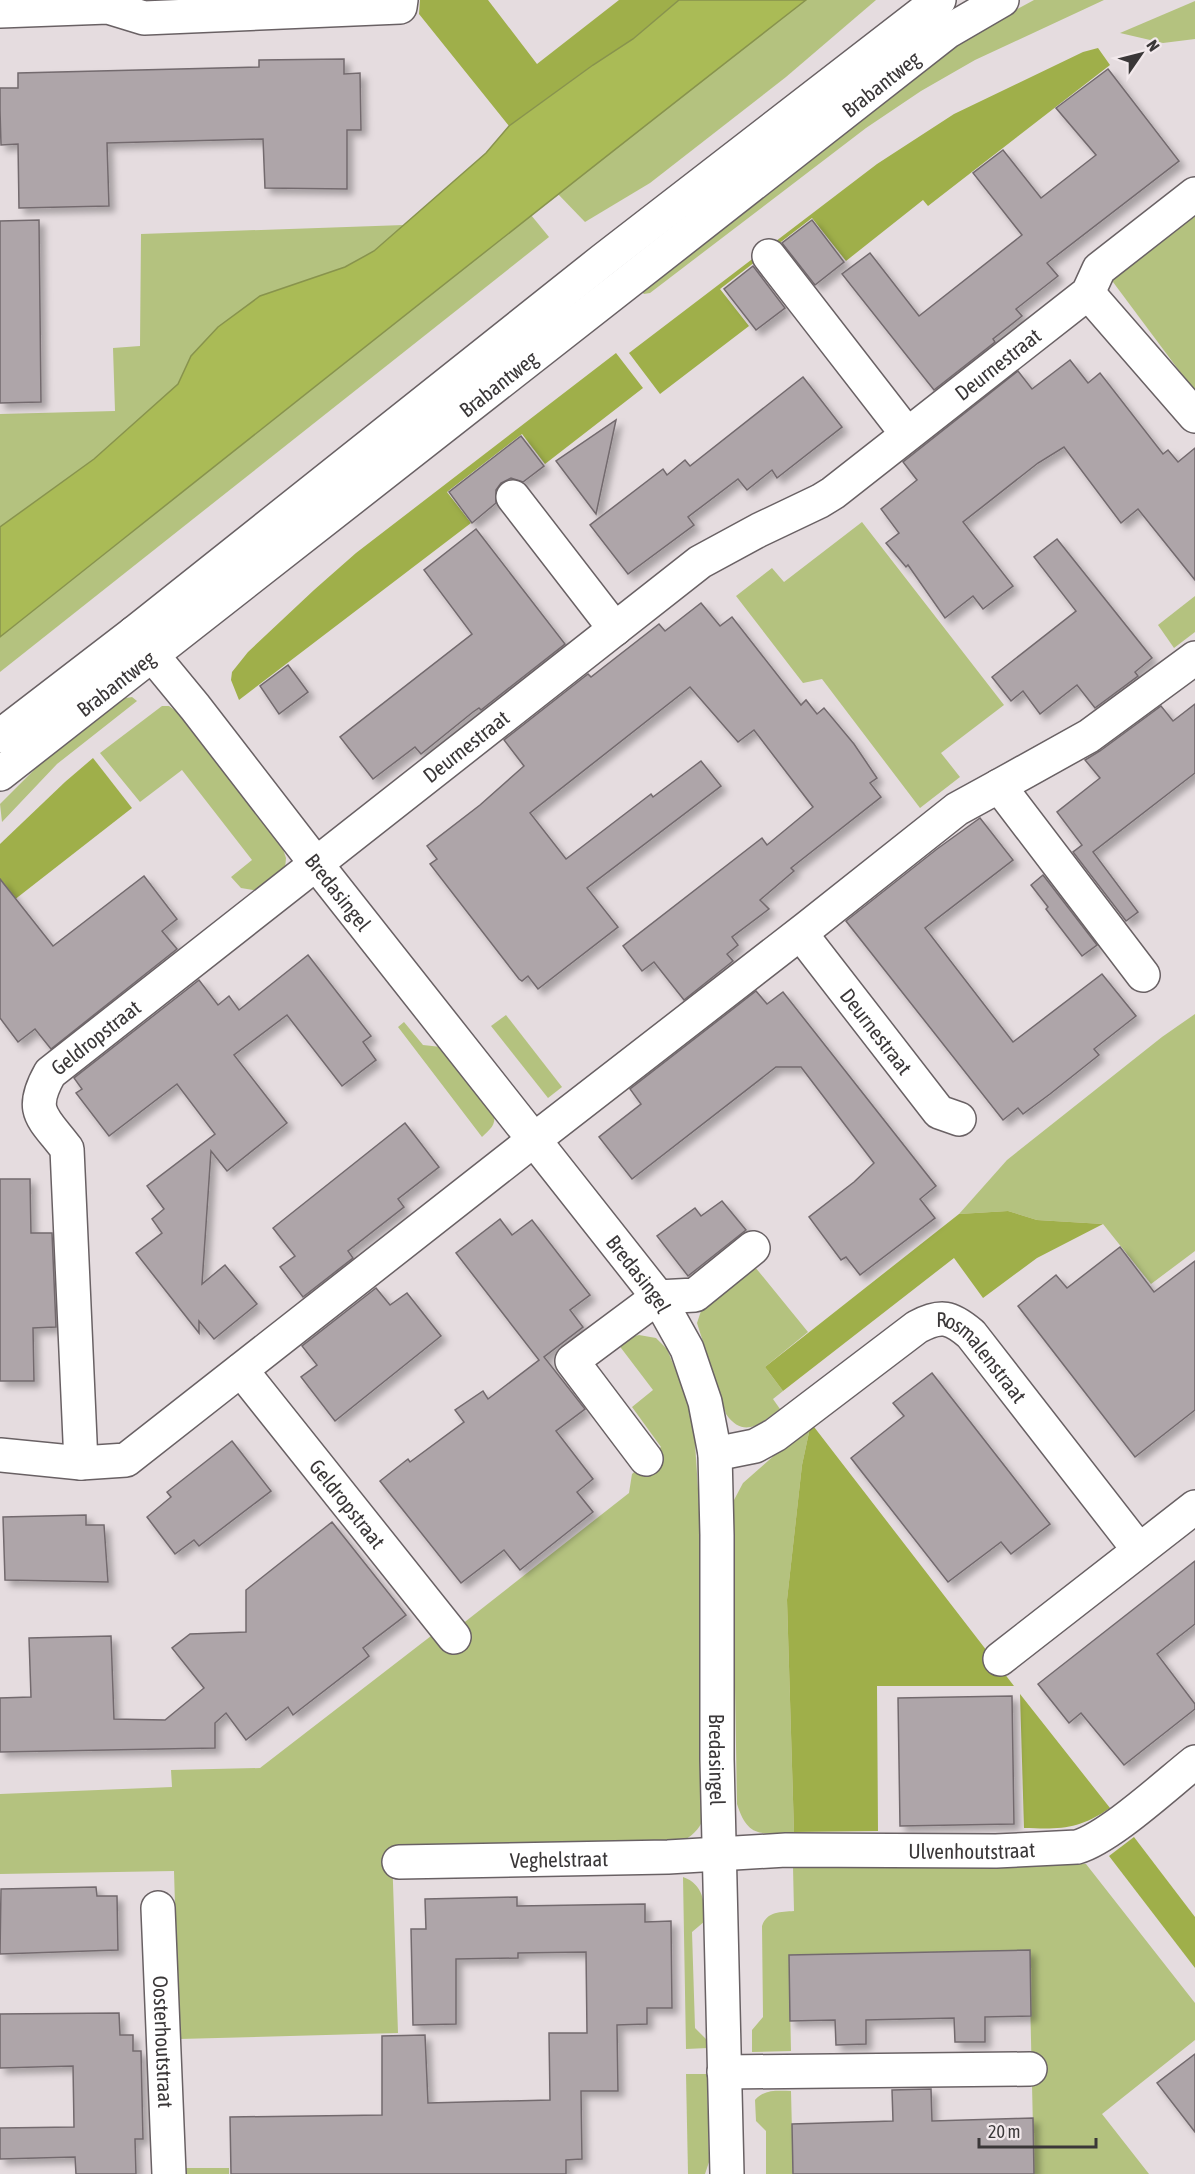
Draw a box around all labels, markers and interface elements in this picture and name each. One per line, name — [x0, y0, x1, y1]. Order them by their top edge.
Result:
north arrow — [1111, 24, 1171, 84]
text: N — [1143, 36, 1163, 54]
street label: Brabantweg — [837, 46, 925, 122]
street label: Deurnestraat — [950, 323, 1045, 405]
street label: Brabantweg — [454, 346, 542, 422]
street label: Brabantweg — [72, 645, 159, 721]
street label: Deurnestraat — [418, 705, 513, 787]
street label: Bredasingel — [301, 849, 376, 936]
street label: Deurnestraat — [836, 983, 917, 1079]
street label: Geldropstraat — [46, 995, 145, 1080]
street label: Bredasingel — [602, 1230, 676, 1317]
street label: Rosmalenstraat — [936, 1307, 1032, 1407]
street label: Geldropstraat — [305, 1454, 390, 1553]
street label: Bredasingel — [705, 1714, 730, 1806]
street label: Ulvenhoutstraat — [908, 1837, 1036, 1863]
street label: Veghelstraat — [510, 1846, 608, 1872]
street label: Oosterhoutstraat — [149, 1975, 178, 2108]
scale bar — [979, 2111, 1096, 2149]
text: 20 m — [988, 2121, 1020, 2142]

